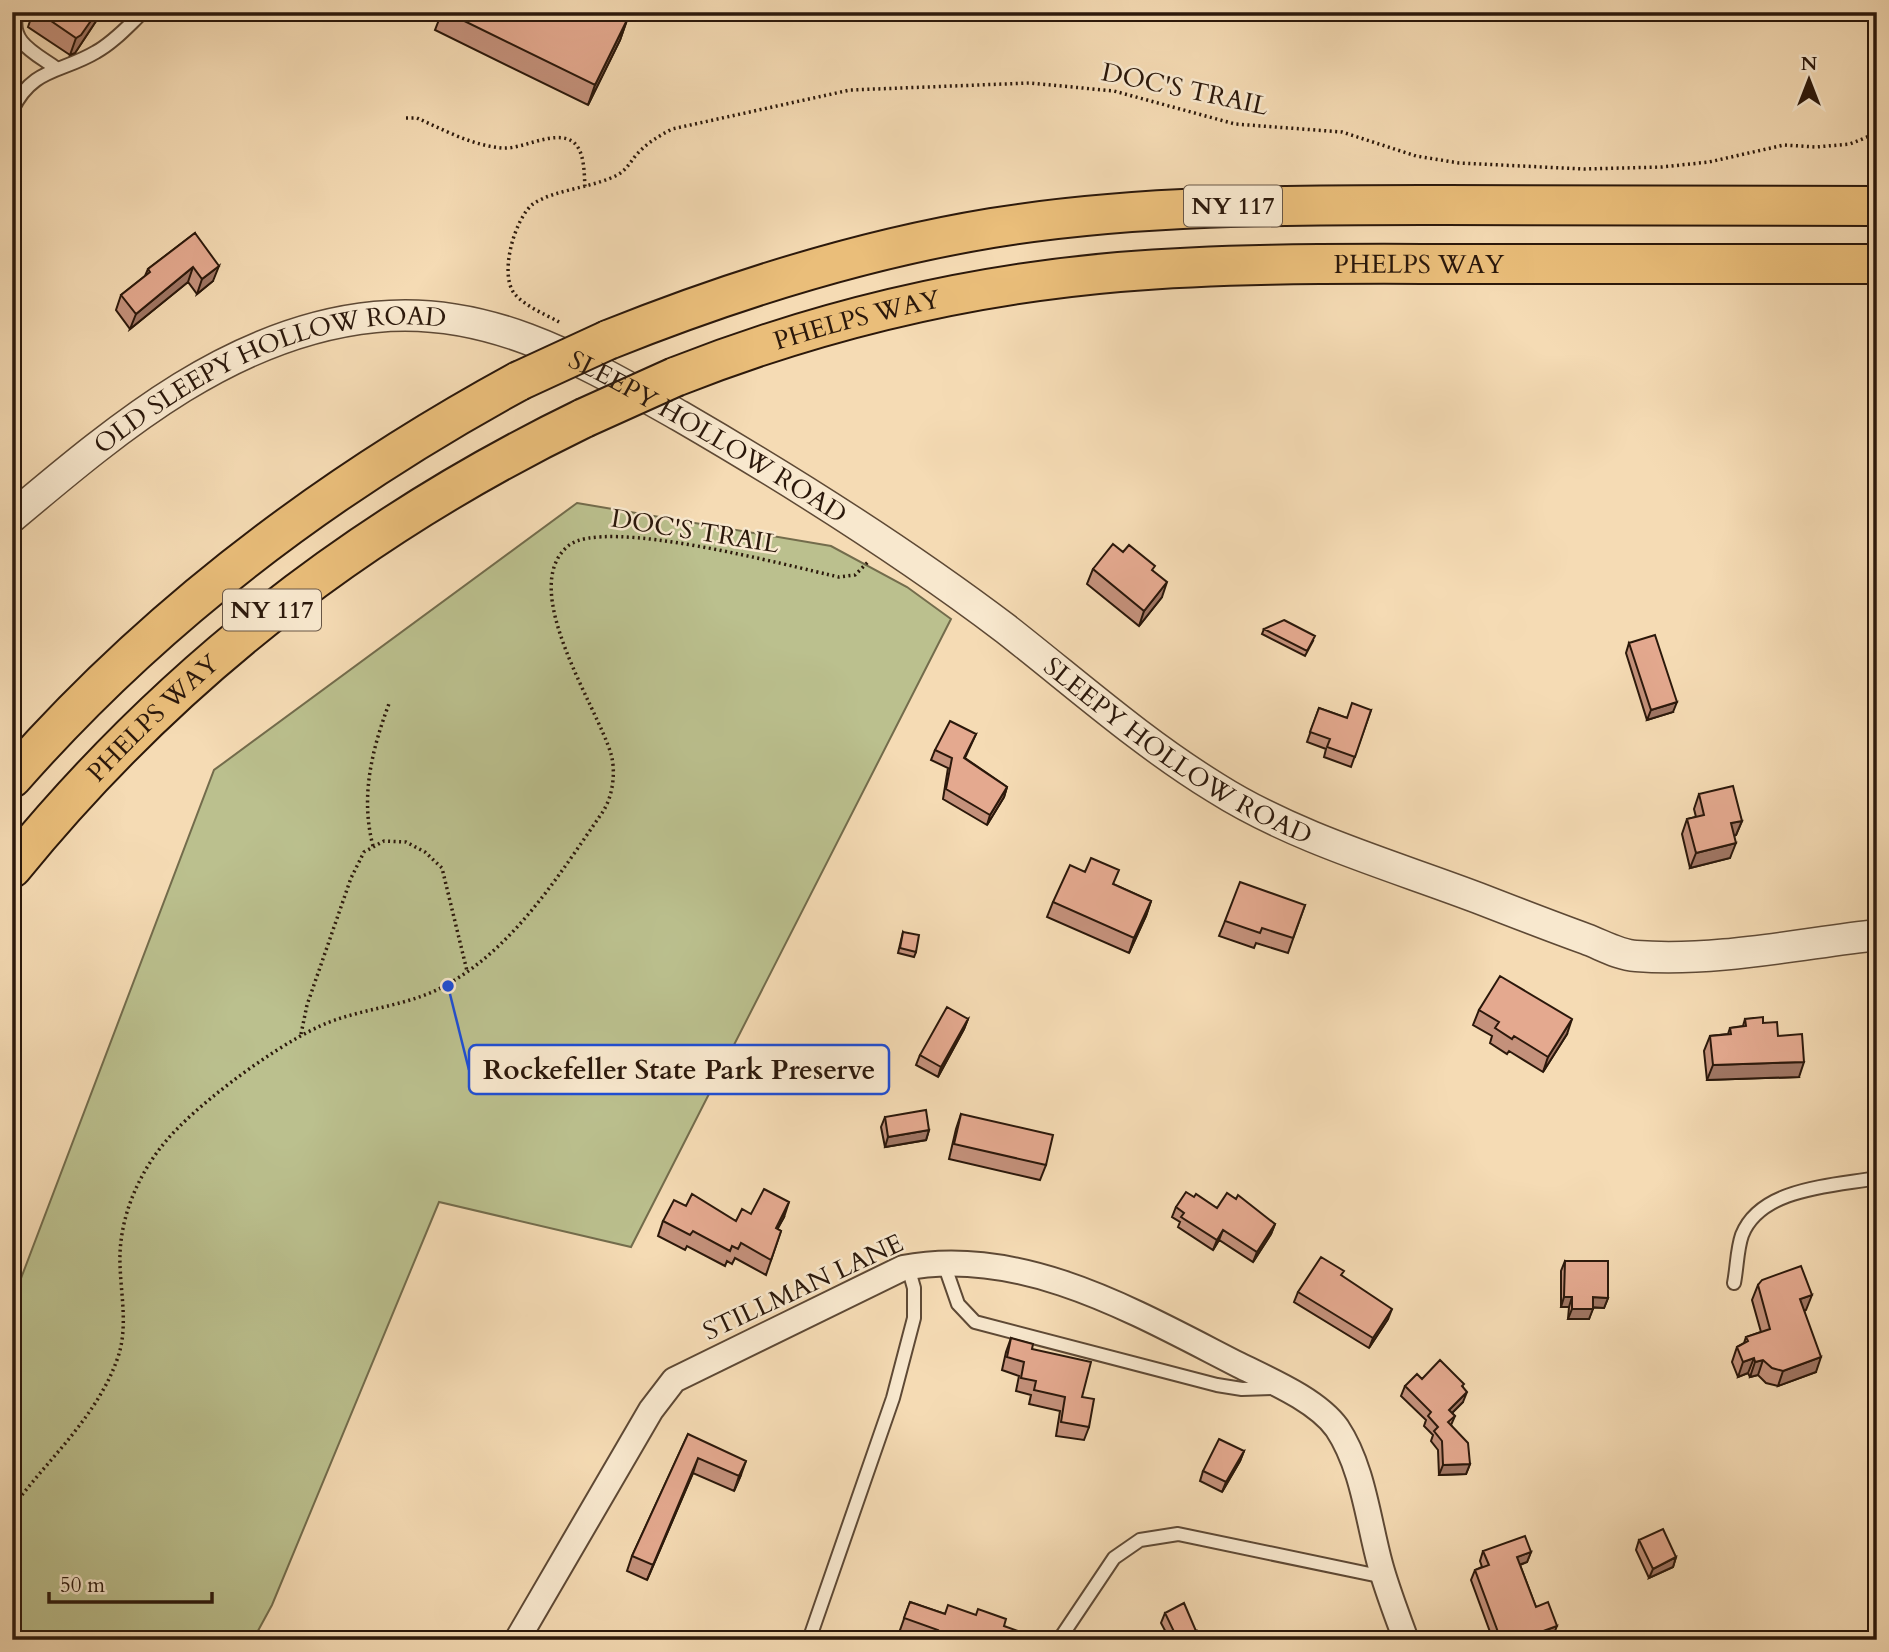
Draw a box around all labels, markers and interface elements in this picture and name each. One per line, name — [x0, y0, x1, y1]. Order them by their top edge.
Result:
north arrow — [1773, 46, 1843, 116]
text: N — [1801, 51, 1818, 77]
street label: DOC'S TRAIL — [1098, 54, 1272, 124]
road number: NY 117 — [1184, 186, 1282, 226]
street label: PHELPS WAY — [1333, 246, 1505, 282]
street label: PHELPS WAY — [769, 281, 944, 358]
street label: OLD SLEEPY HOLLOW ROAD — [86, 298, 448, 461]
street label: SLEEPY HOLLOW ROAD — [563, 342, 854, 531]
street label: DOC'S TRAIL — [609, 500, 782, 562]
road number: NY 117 — [223, 590, 321, 630]
street label: PHELPS WAY — [79, 646, 227, 789]
street label: SLEEPY HOLLOW ROAD — [1037, 649, 1318, 852]
callout: Rockefeller State Park Preserve — [469, 1045, 889, 1094]
text: Rockefeller State Park Preserve — [483, 1051, 875, 1089]
street label: STILLMAN LANE — [697, 1225, 909, 1349]
scale bar — [49, 1561, 212, 1605]
text: 50 m — [60, 1571, 105, 1600]

